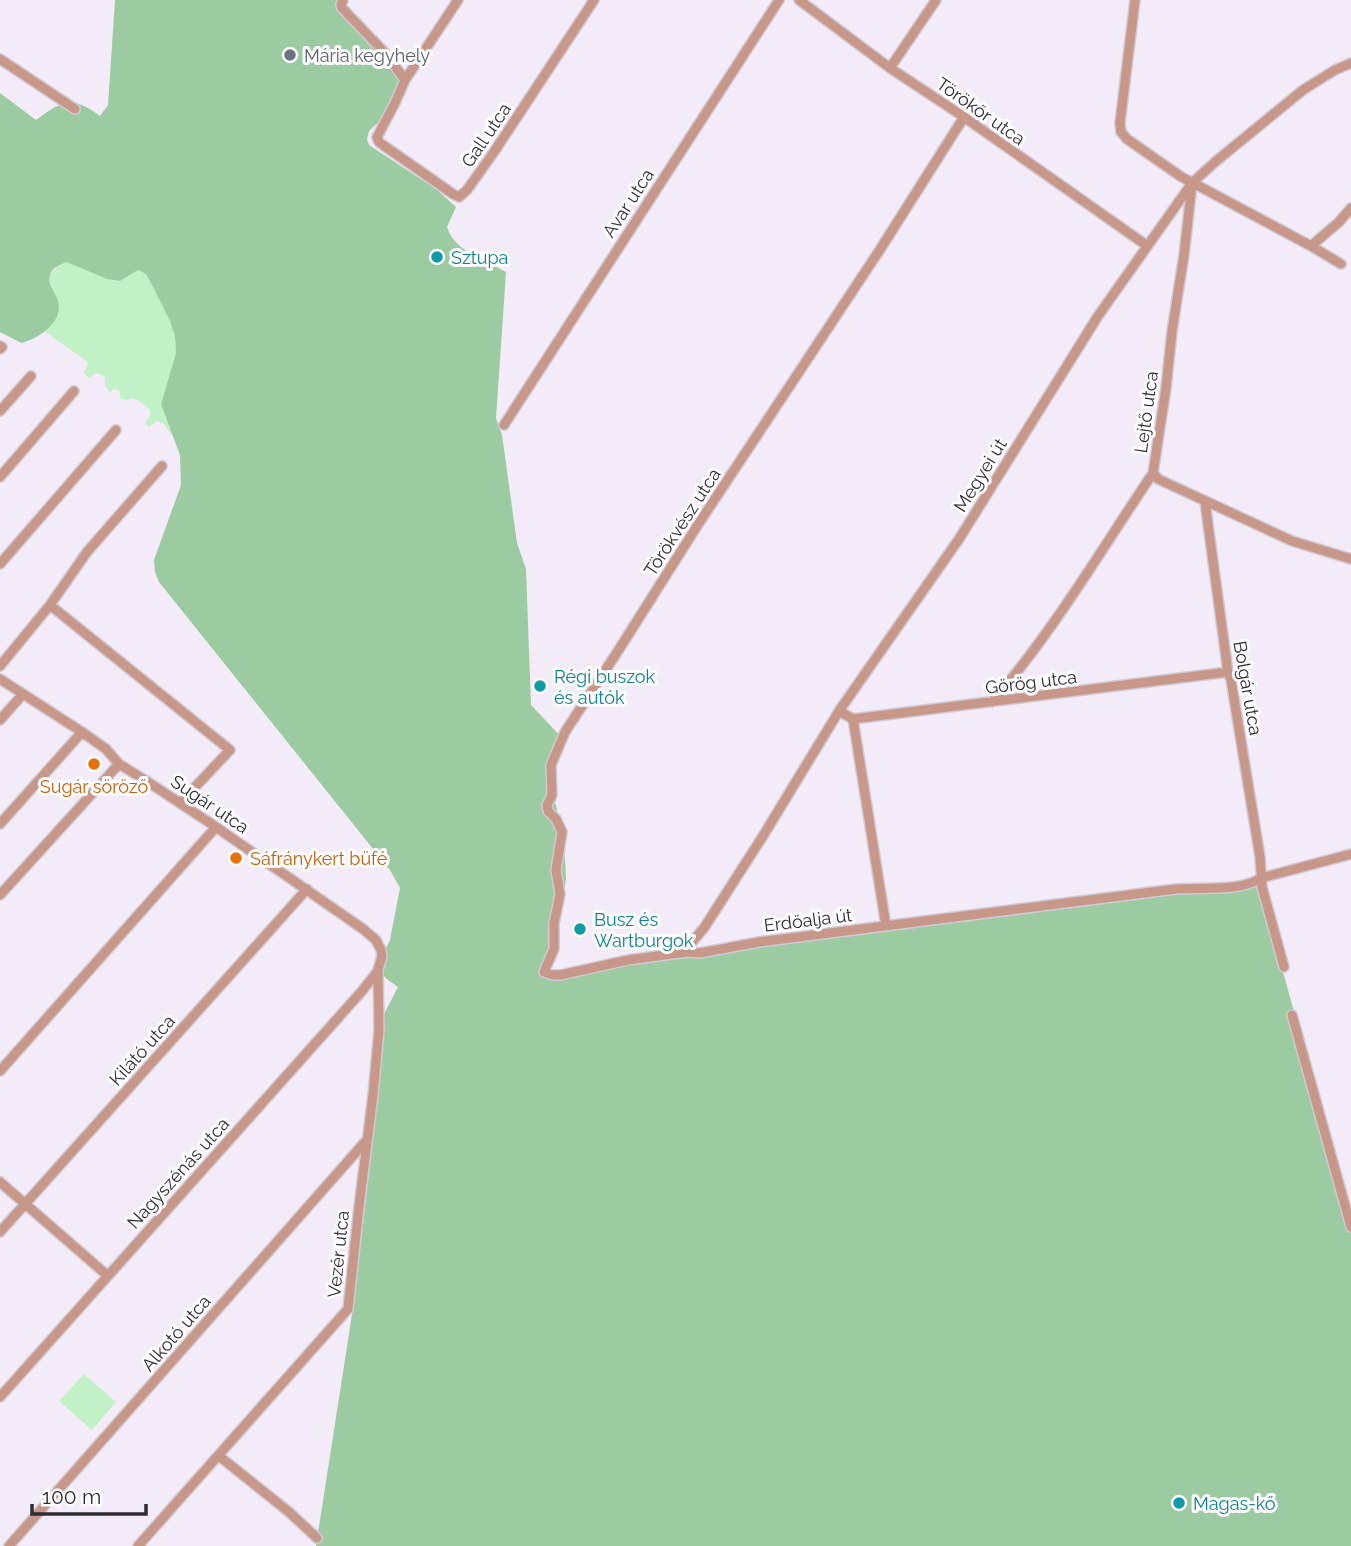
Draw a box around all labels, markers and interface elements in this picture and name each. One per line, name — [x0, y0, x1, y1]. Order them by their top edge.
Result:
place label: Mária kegyhely — [304, 45, 430, 66]
marker: Mária kegyhely — [282, 47, 298, 63]
street label: Törökőr utca — [933, 73, 1029, 149]
street label: Gall utca — [457, 99, 515, 171]
street label: Avar utca — [598, 165, 658, 241]
place label: Sztupa — [451, 247, 508, 268]
marker: Sztupa — [429, 249, 445, 265]
street label: Lejtő utca — [1130, 370, 1162, 454]
street label: Megyei út — [949, 434, 1011, 516]
street label: Törökvész utca — [639, 464, 725, 580]
street label: Bolgár utca — [1229, 639, 1267, 737]
place label: Régi buszok és autók — [554, 666, 656, 708]
street label: Görög utca — [984, 666, 1078, 698]
marker: Régi buszok és autók — [532, 678, 548, 694]
marker: Sugár söröző — [86, 756, 102, 772]
street label: Sugár utca — [167, 770, 253, 838]
place label: Sugár söröző — [40, 776, 148, 797]
place label: Sáfránykert büfé — [250, 848, 388, 869]
marker: Sáfránykert büfé — [228, 850, 244, 866]
street label: Erdőalja út — [763, 904, 853, 936]
place label: Busz és Wartburgok — [594, 909, 694, 951]
marker: Busz és Wartburgok — [572, 921, 588, 937]
street label: Kilátó utca — [105, 1010, 179, 1090]
street label: Nagyszénás utca — [123, 1113, 233, 1233]
street label: Vezér utca — [323, 1209, 353, 1299]
street label: Alkotó utca — [137, 1291, 215, 1375]
scale bar — [32, 1472, 145, 1516]
text: 100 m — [42, 1484, 101, 1509]
place label: Magas-kő — [1193, 1493, 1276, 1514]
marker: Magas-kő — [1171, 1495, 1187, 1511]

